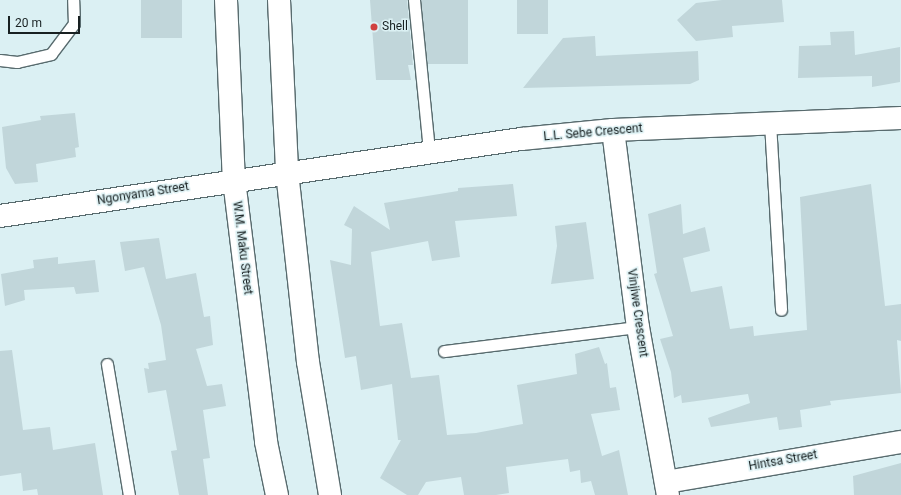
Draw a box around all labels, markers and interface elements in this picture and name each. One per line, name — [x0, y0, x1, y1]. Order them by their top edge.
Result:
scale bar — [10, 8, 82, 34]
text: 20 m — [15, 16, 42, 30]
place label: Shell — [382, 20, 408, 34]
marker: Shell — [369, 22, 379, 32]
street label: L.L. Sebe Crescent — [543, 121, 643, 145]
street label: Ngonyama Street — [96, 180, 190, 208]
street label: W.M. Maku Street — [229, 200, 255, 296]
street label: Vinjiwe Crescent — [624, 268, 650, 358]
street label: Hintsa Street — [748, 448, 818, 474]

